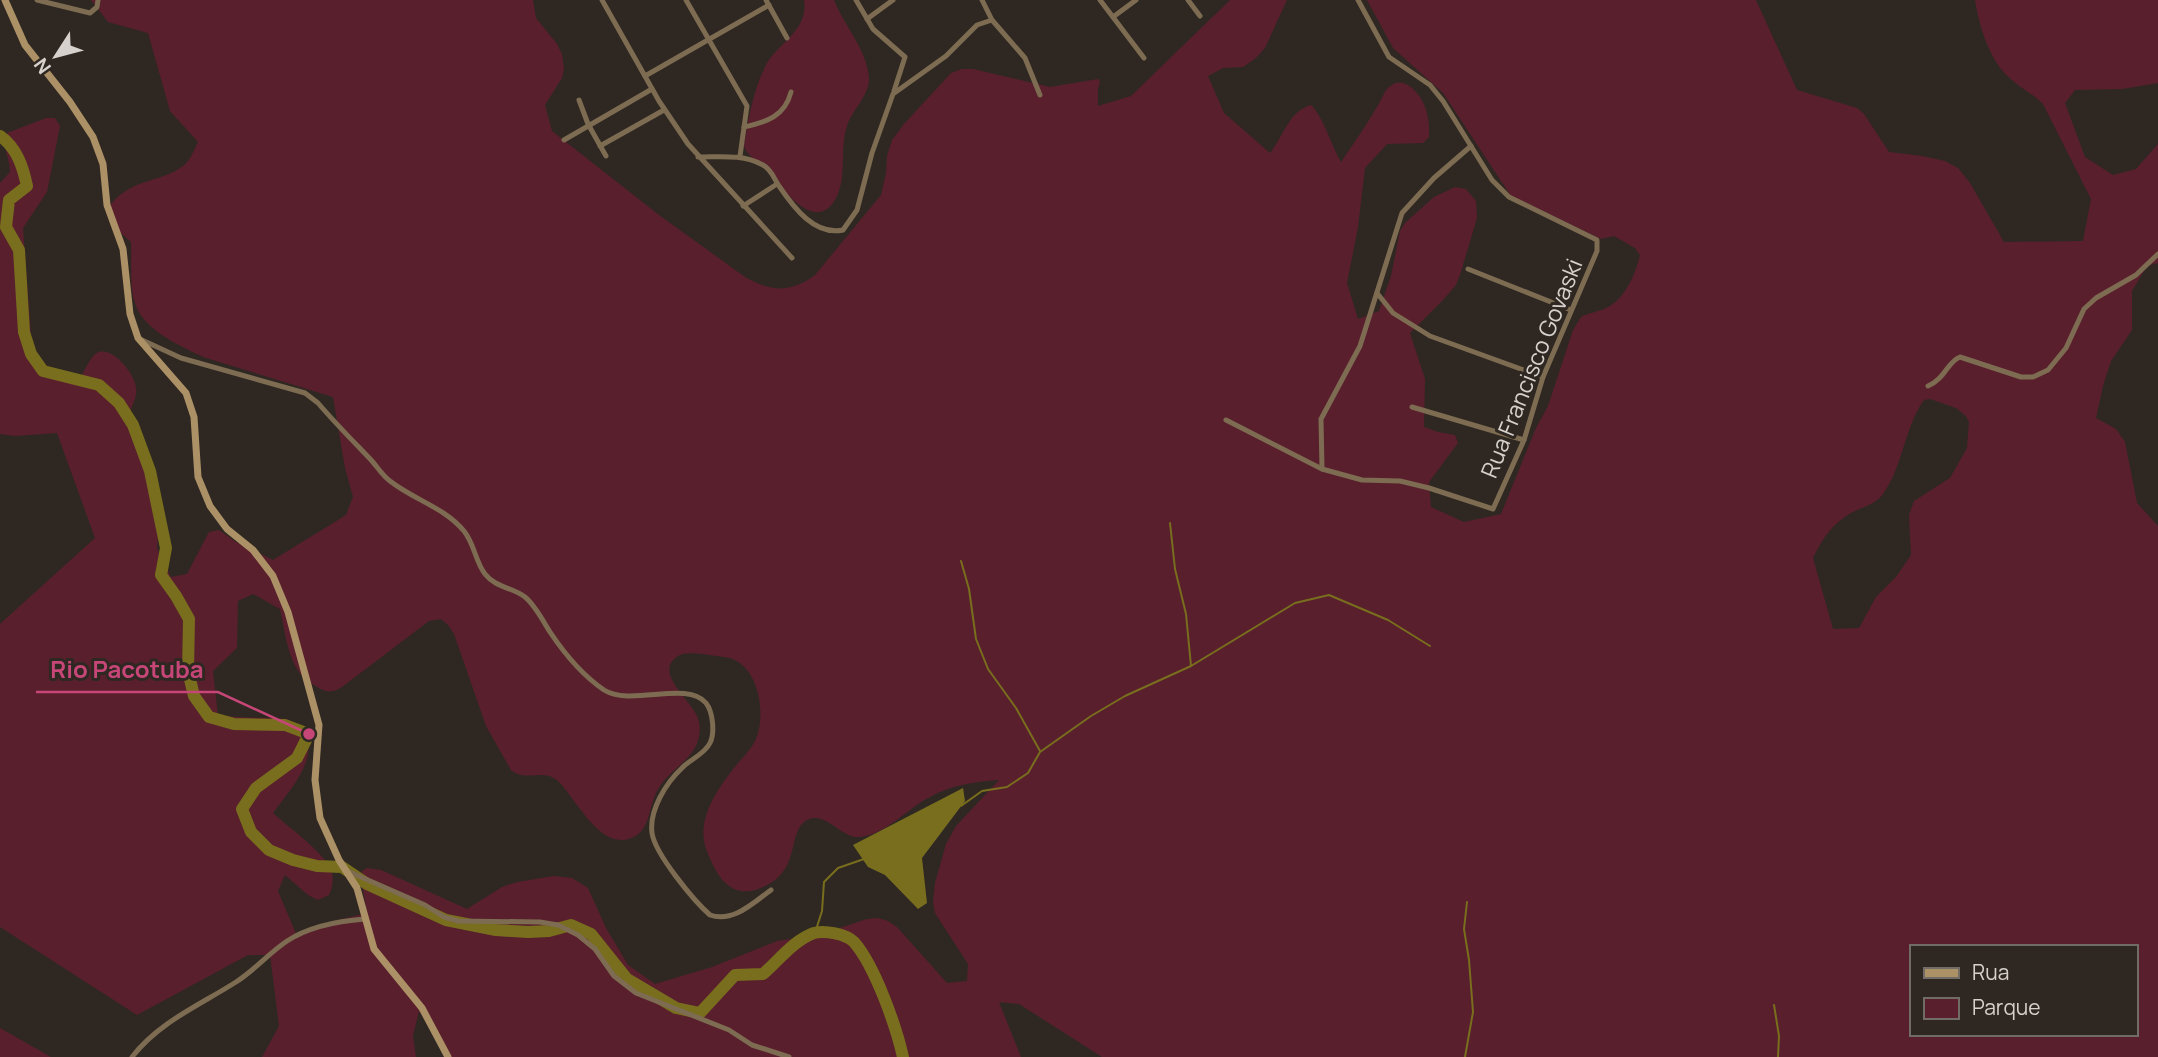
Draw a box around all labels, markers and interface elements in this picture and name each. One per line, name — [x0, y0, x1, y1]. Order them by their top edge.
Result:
north arrow — [21, 21, 91, 91]
text: N — [28, 53, 57, 79]
street label: Rua Francisco Govaski — [1472, 254, 1590, 482]
callout: Rio Pacotuba — [36, 647, 218, 692]
text: Rio Pacotuba — [50, 652, 204, 685]
legend — [1910, 945, 2137, 1036]
text: Rua — [1972, 958, 2009, 986]
text: Parque — [1972, 993, 2041, 1021]

